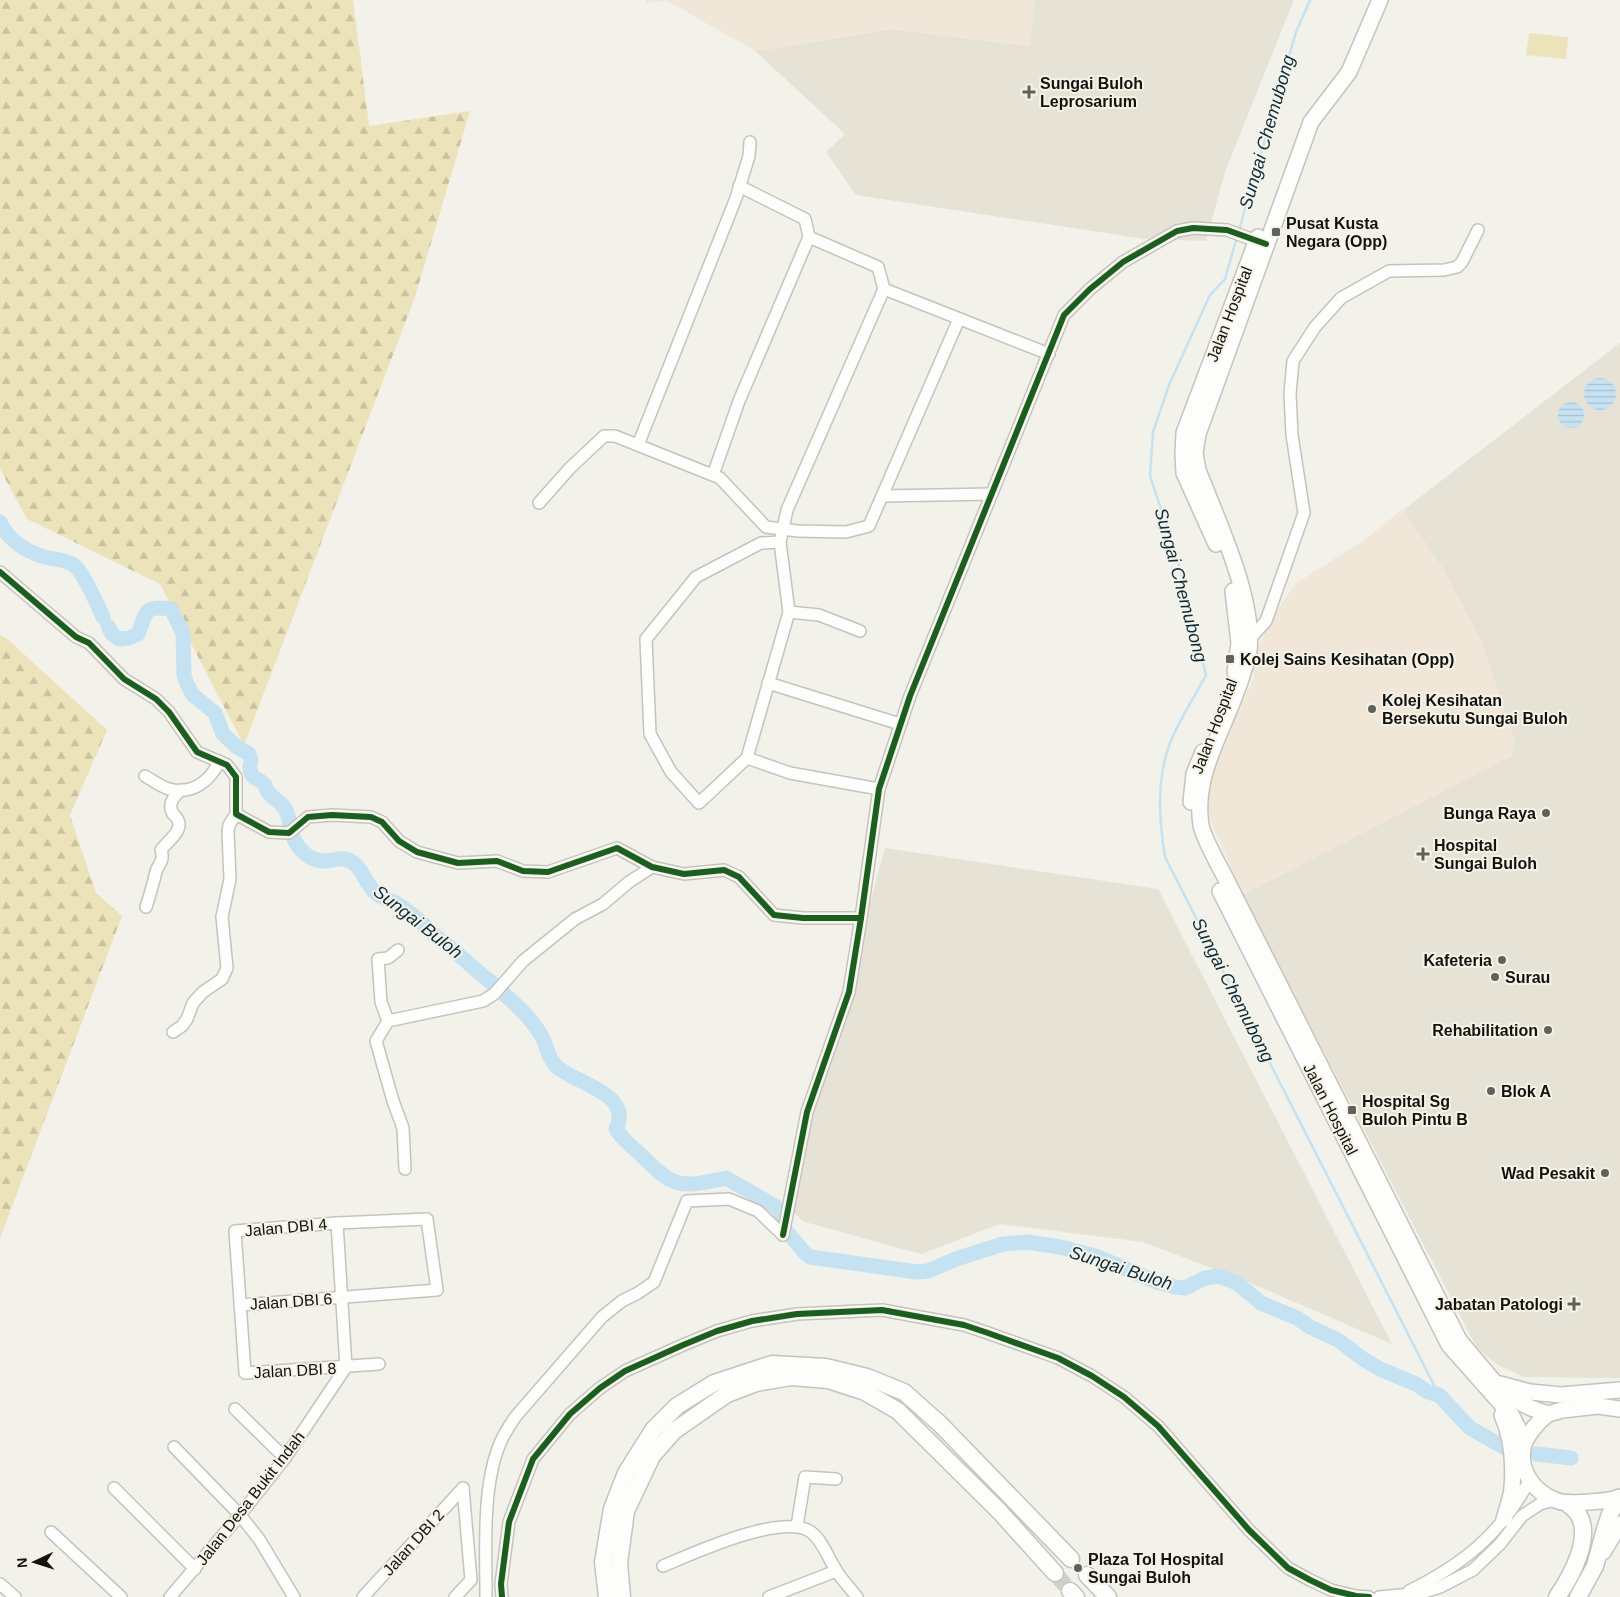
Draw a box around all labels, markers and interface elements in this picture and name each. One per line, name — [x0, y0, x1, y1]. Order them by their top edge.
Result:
water label: Sungai Chemubong — [1235, 53, 1299, 211]
place label: Sungai Buloh Leprosarium — [1040, 75, 1143, 110]
marker: Sungai Buloh Leprosarium — [1022, 85, 1036, 99]
place label: Pusat Kusta Negara (Opp) — [1286, 215, 1387, 250]
marker: Pusat Kusta Negara (Opp) — [1270, 226, 1282, 238]
street label: Jalan Hospital — [1204, 264, 1255, 364]
water label: Sungai Chemubong — [1151, 506, 1211, 664]
place label: Kolej Sains Kesihatan (Opp) — [1240, 651, 1454, 668]
marker: Kolej Sains Kesihatan (Opp) — [1224, 653, 1236, 665]
street label: Jalan Hospital — [1189, 676, 1240, 776]
place label: Kolej Kesihatan Bersekutu Sungai Buloh — [1382, 692, 1568, 727]
marker: Kolej Kesihatan Bersekutu Sungai Buloh — [1366, 703, 1378, 715]
place label: Bunga Raya — [1444, 805, 1536, 822]
marker: Bunga Raya — [1540, 807, 1552, 819]
place label: Hospital Sungai Buloh — [1434, 837, 1537, 872]
marker: Hospital Sungai Buloh — [1416, 847, 1430, 861]
water label: Sungai Buloh — [370, 881, 466, 963]
water label: Sungai Chemubong — [1188, 915, 1278, 1065]
place label: Kafeteria — [1424, 952, 1492, 969]
marker: Kafeteria — [1496, 954, 1508, 966]
place label: Surau — [1505, 969, 1550, 986]
marker: Surau — [1489, 971, 1501, 983]
place label: Rehabilitation — [1432, 1022, 1538, 1039]
marker: Rehabilitation — [1542, 1024, 1554, 1036]
street label: Jalan Hospital — [1300, 1061, 1361, 1158]
place label: Blok A — [1501, 1083, 1552, 1100]
marker: Blok A — [1485, 1085, 1497, 1097]
place label: Hospital Sg Buloh Pintu B — [1362, 1093, 1468, 1128]
marker: Hospital Sg Buloh Pintu B — [1346, 1104, 1358, 1116]
place label: Wad Pesakit — [1501, 1165, 1596, 1182]
marker: Wad Pesakit — [1599, 1167, 1611, 1179]
street label: Jalan DBI 4 — [244, 1215, 328, 1240]
water label: Sungai Buloh — [1067, 1242, 1175, 1294]
street label: Jalan DBI 6 — [249, 1290, 333, 1313]
place label: Jabatan Patologi — [1435, 1296, 1563, 1313]
marker: Jabatan Patologi — [1567, 1297, 1581, 1311]
street label: Jalan DBI 8 — [253, 1360, 337, 1381]
street label: Jalan Desa Bukit Indah — [193, 1428, 308, 1568]
street label: Jalan DBI 2 — [379, 1506, 447, 1579]
north arrow — [10, 1537, 60, 1587]
place label: Plaza Tol Hospital Sungai Buloh — [1088, 1551, 1224, 1586]
text: N — [14, 1557, 30, 1569]
marker: Plaza Tol Hospital Sungai Buloh — [1072, 1562, 1084, 1574]

